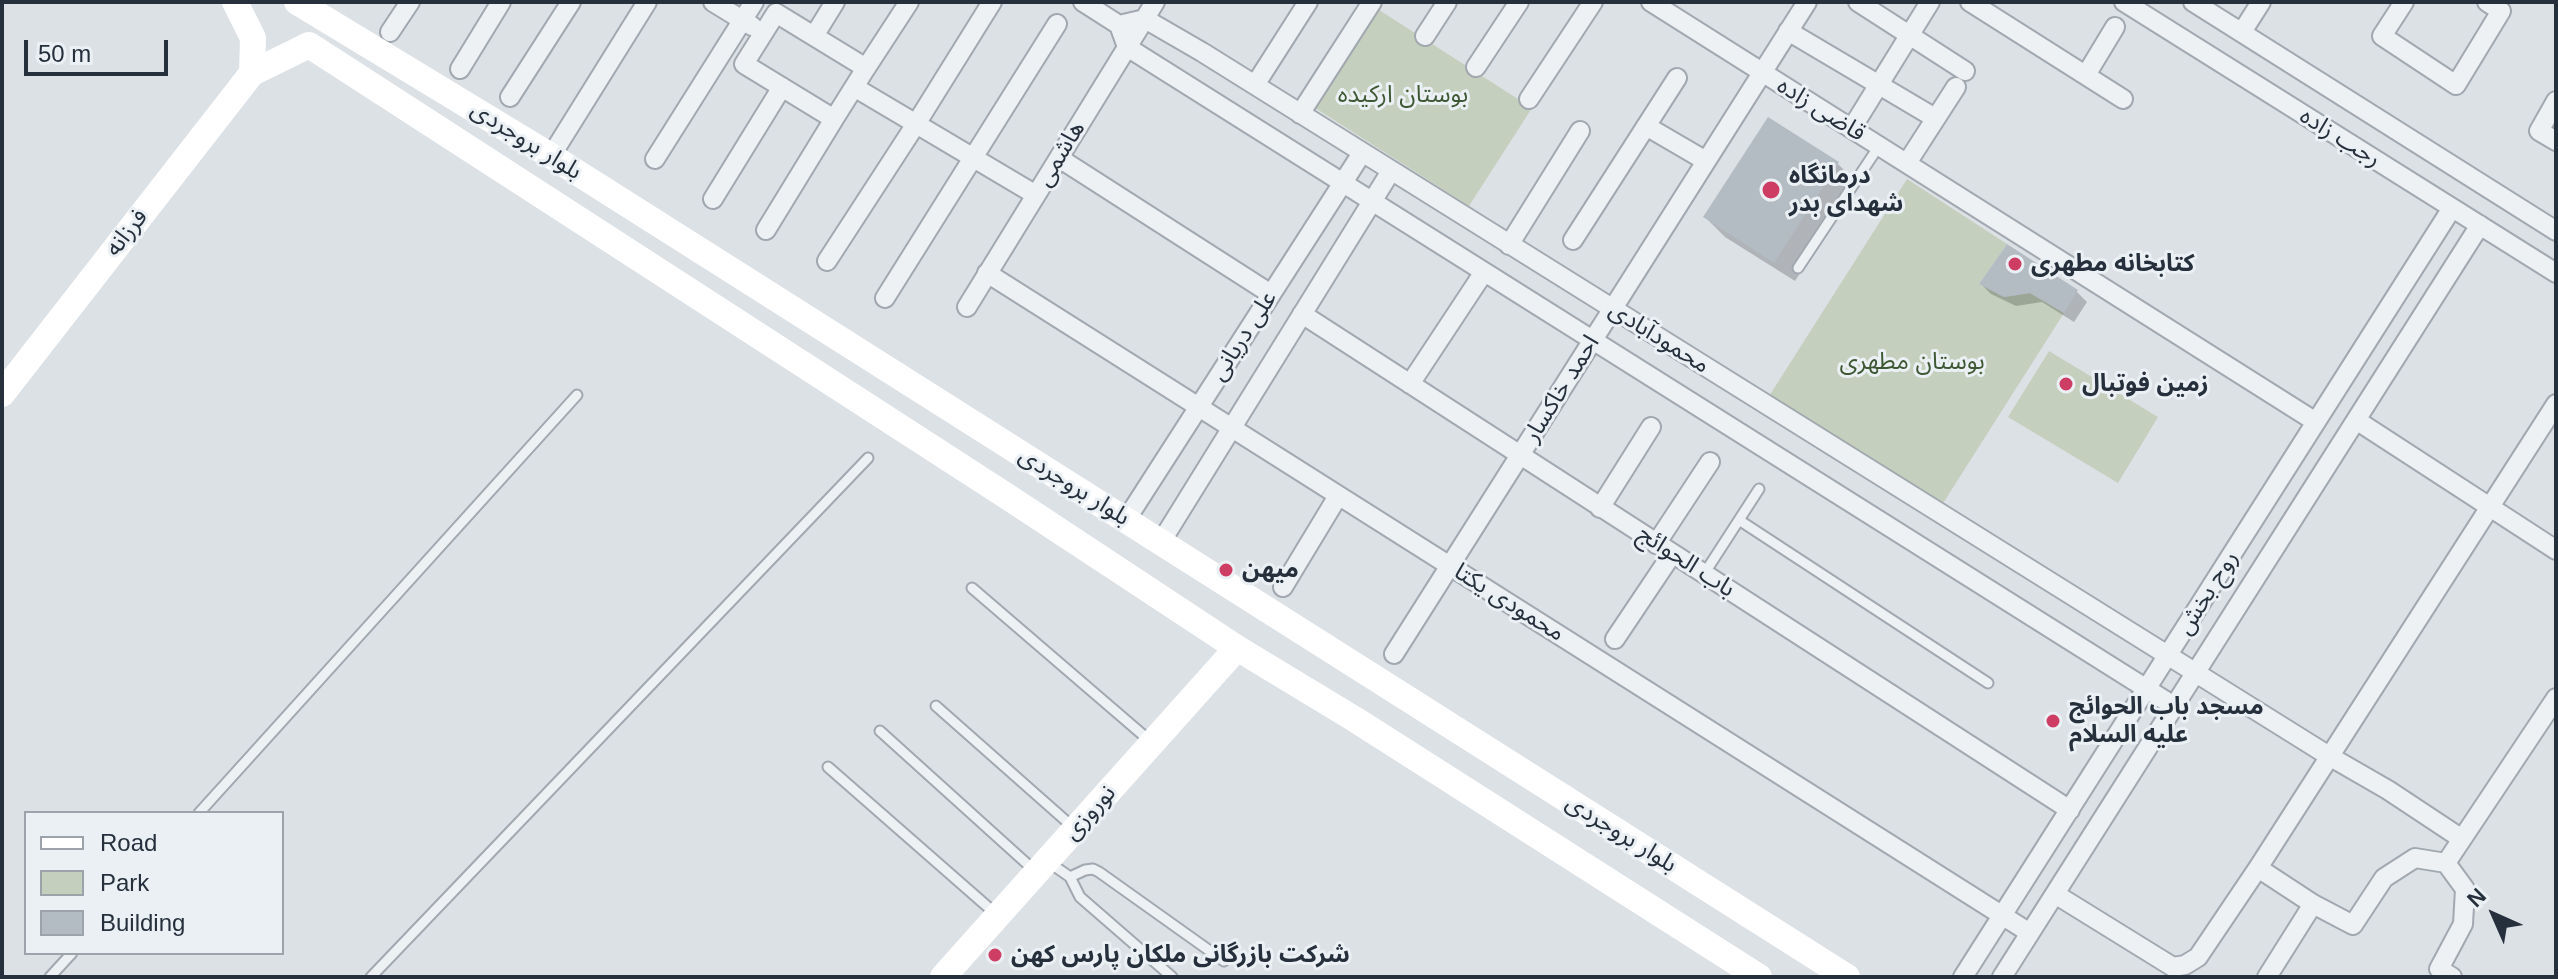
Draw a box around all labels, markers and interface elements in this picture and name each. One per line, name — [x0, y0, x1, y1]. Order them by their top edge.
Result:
scale bar — [28, 24, 172, 74]
text: 50 m — [38, 40, 91, 67]
street label: قاضی زاده — [1771, 72, 1871, 148]
park label: بوستان ارکیده — [1338, 81, 1468, 109]
street label: بلوار بروجردی — [465, 96, 587, 186]
street label: رجب زاده — [2294, 102, 2386, 174]
street label: هاشمی — [1030, 116, 1092, 192]
place label: درمانگاه شهدای بدر — [1789, 162, 1903, 218]
marker: درمانگاه شهدای بدر — [1760, 179, 1782, 201]
street label: فرزانه — [100, 204, 154, 262]
place label: کتابخانه مطهری — [2031, 250, 2194, 278]
marker: کتابخانه مطهری — [2006, 255, 2024, 273]
street label: علی دریانی — [1204, 286, 1284, 386]
street label: محمودآبادی — [1603, 296, 1715, 380]
street label: احمد خاکسار — [1518, 330, 1606, 448]
park label: بوستان مطهری — [1839, 348, 1985, 376]
place label: زمین فوتبال — [2082, 370, 2209, 398]
marker: زمین فوتبال — [2057, 375, 2075, 393]
street label: بلوار بروجردی — [1013, 442, 1135, 532]
street label: باب الحوائج — [1632, 520, 1740, 604]
street label: روح بخش — [2171, 546, 2245, 640]
place label: میهن — [1242, 556, 1299, 584]
street label: محمودی یکتا — [1448, 558, 1570, 648]
marker: میهن — [1217, 561, 1235, 579]
place label: مسجد باب الحوائج علیه السلام — [2069, 693, 2264, 749]
marker: مسجد باب الحوائج علیه السلام — [2044, 712, 2062, 730]
street label: نوروزی — [1058, 779, 1122, 847]
street label: بلوار بروجردی — [1560, 789, 1682, 879]
legend — [24, 811, 284, 955]
text: Road — [100, 829, 157, 856]
text: Park — [100, 869, 149, 896]
north arrow — [2454, 875, 2534, 955]
text: N — [2462, 883, 2491, 912]
text: Building — [100, 909, 185, 936]
place label: شرکت بازرگانی ملکان پارس کهن — [1011, 941, 1350, 969]
marker: شرکت بازرگانی ملکان پارس کهن — [986, 946, 1004, 964]

